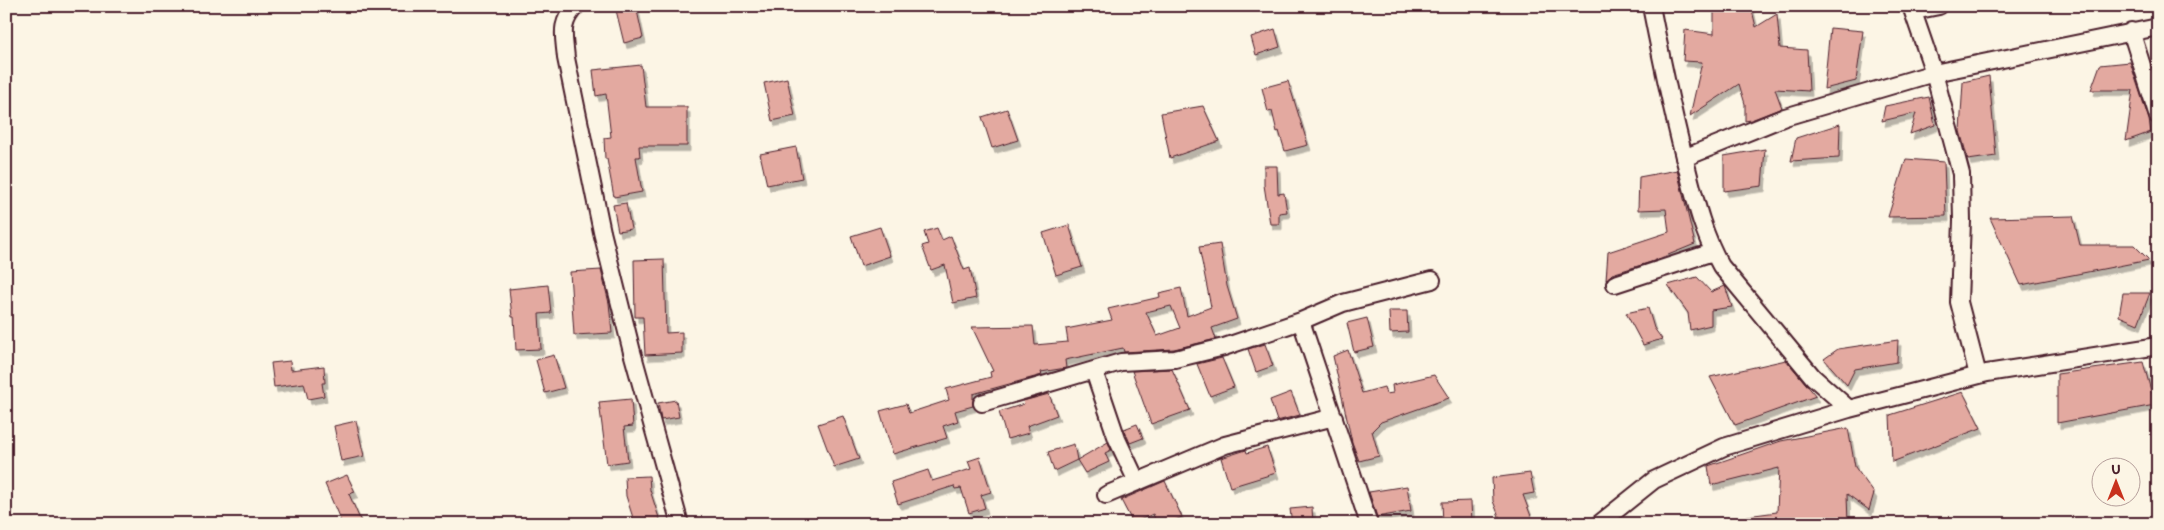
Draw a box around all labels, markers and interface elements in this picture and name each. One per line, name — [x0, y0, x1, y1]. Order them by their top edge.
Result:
north arrow — [2092, 458, 2142, 508]
text: U — [2111, 461, 2121, 478]

